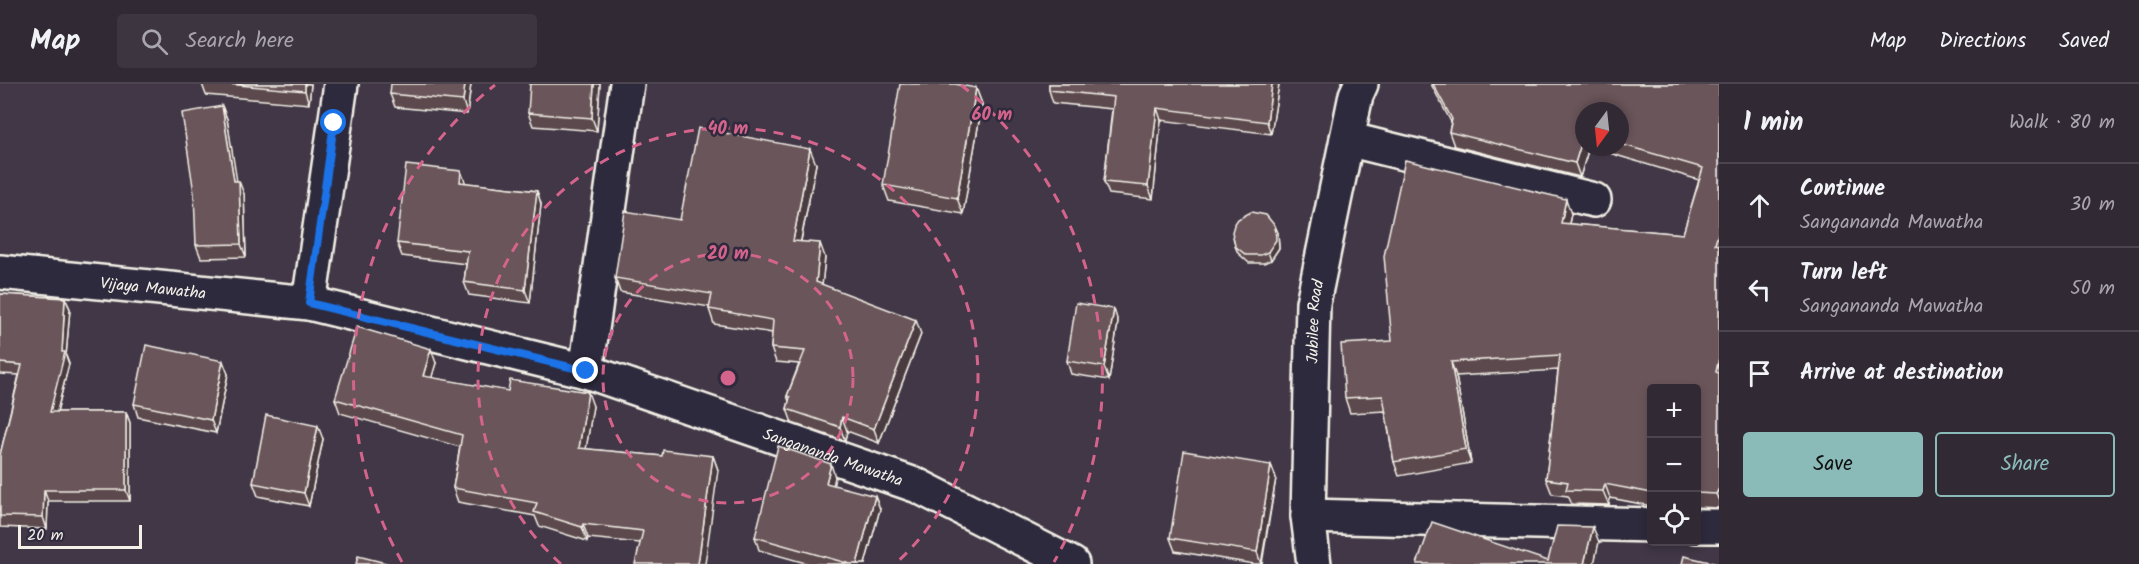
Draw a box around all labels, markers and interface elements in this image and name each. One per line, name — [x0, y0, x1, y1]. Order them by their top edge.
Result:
search box — [117, 14, 537, 68]
text: Map — [30, 19, 81, 64]
text: Search here — [186, 24, 294, 59]
icon: search — [138, 25, 171, 58]
text: Map — [1870, 25, 1906, 58]
text: Directions — [1939, 25, 2026, 58]
text: Saved — [2059, 25, 2109, 58]
text: 60 m — [972, 101, 1013, 130]
north arrow — [1575, 102, 1629, 156]
text: 1 min — [1743, 102, 1803, 144]
text: Walk · 80 m — [2009, 107, 2115, 139]
route start — [320, 109, 346, 135]
text: 40 m — [708, 115, 749, 144]
text: Continue — [1800, 172, 1885, 207]
icon: ahead — [1743, 189, 1776, 222]
text: 30 m — [2070, 189, 2115, 221]
text: Sangananda Mawatha — [1800, 207, 1983, 239]
text: 20 m — [707, 240, 749, 269]
text: Turn left — [1800, 256, 1887, 291]
street label: Vijaya Mawatha — [99, 271, 207, 307]
icon: left — [1743, 273, 1776, 306]
text: 50 m — [2070, 273, 2115, 305]
street label: Jubilee Road — [1301, 277, 1332, 364]
text: Sangananda Mawatha — [1800, 291, 1983, 323]
text: Arrive at destination — [1800, 356, 2003, 391]
route end — [572, 357, 598, 383]
icon: arrive — [1743, 357, 1776, 390]
centre of rings — [718, 368, 738, 388]
map controls — [1647, 384, 1701, 546]
button: + — [1647, 384, 1701, 438]
street label: Sangananda Mawatha — [759, 422, 906, 494]
button: Save — [1743, 432, 1923, 497]
button: Share — [1935, 432, 2115, 497]
button: − — [1647, 438, 1701, 492]
button: locate — [1647, 492, 1701, 546]
scale bar — [18, 522, 142, 550]
text: 20 m — [27, 523, 63, 548]

